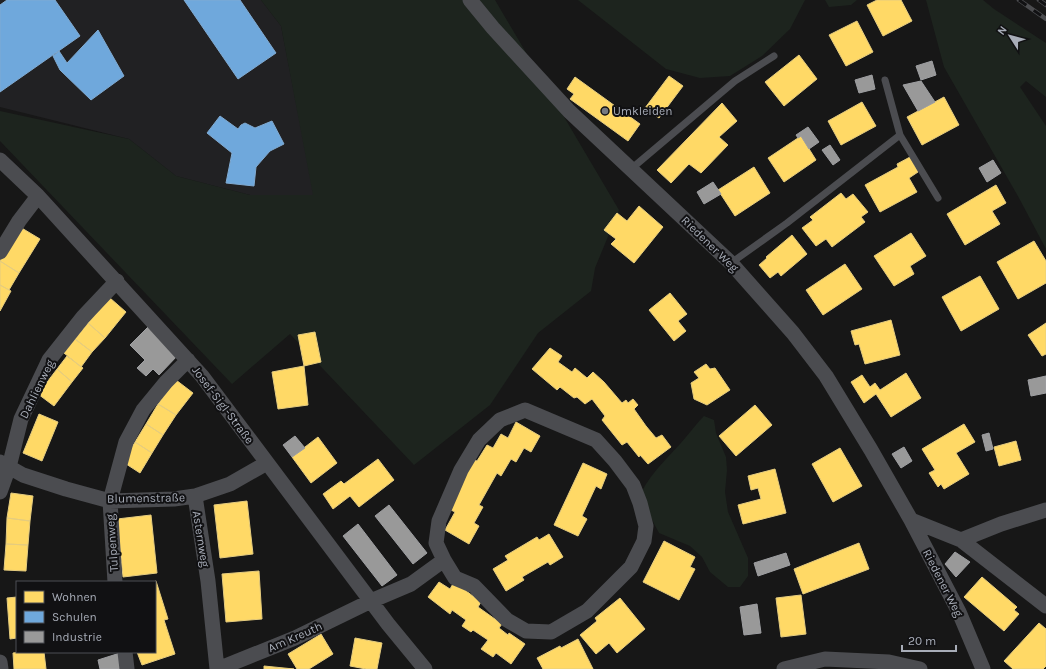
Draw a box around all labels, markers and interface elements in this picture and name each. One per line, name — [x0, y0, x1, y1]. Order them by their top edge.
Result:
north arrow — [990, 16, 1030, 56]
text: N — [995, 23, 1010, 37]
place label: Umkleiden — [613, 104, 672, 118]
marker: Umkleiden — [600, 106, 610, 116]
street label: Riedener Weg — [678, 213, 742, 275]
street label: Dahlienweg — [17, 357, 57, 421]
street label: Josef-Sigl-Straße — [189, 363, 257, 447]
street label: Blumenstraße — [107, 490, 185, 506]
street label: Asternweg — [190, 510, 212, 569]
street label: Tulpenweg — [103, 513, 121, 572]
street label: Riedener Weg — [920, 547, 966, 619]
legend — [16, 581, 156, 653]
text: Wohnen — [52, 590, 97, 604]
text: Schulen — [52, 610, 97, 624]
street label: Am Kreuth — [266, 619, 324, 655]
scale bar — [902, 627, 956, 653]
text: Industrie — [52, 630, 102, 644]
text: 20 m — [908, 634, 936, 648]

